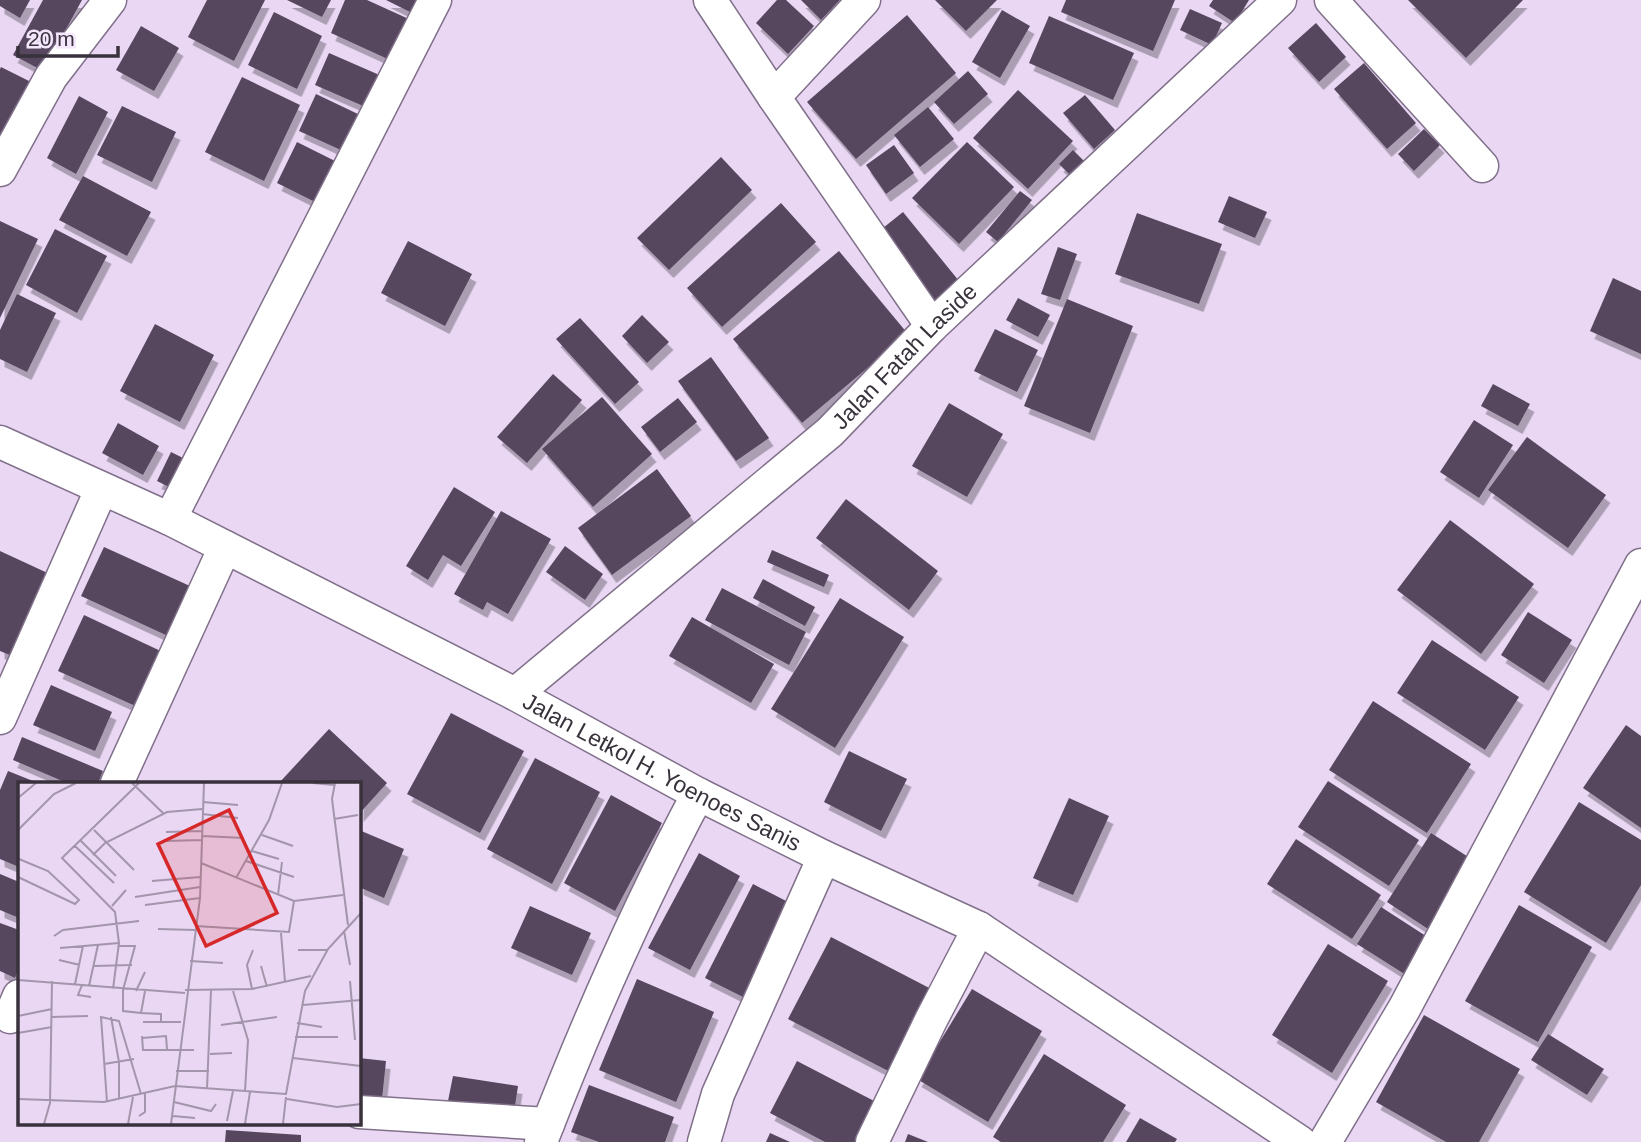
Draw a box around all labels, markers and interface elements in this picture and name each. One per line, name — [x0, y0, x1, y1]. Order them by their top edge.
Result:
scale bar — [18, 14, 117, 58]
text: 20 m — [28, 27, 75, 50]
street label: Jalan Fatah Laside — [827, 278, 982, 434]
street label: Jalan Letkol H. Yoenoes Sanis — [518, 688, 805, 856]
inset map — [18, 782, 360, 1124]

